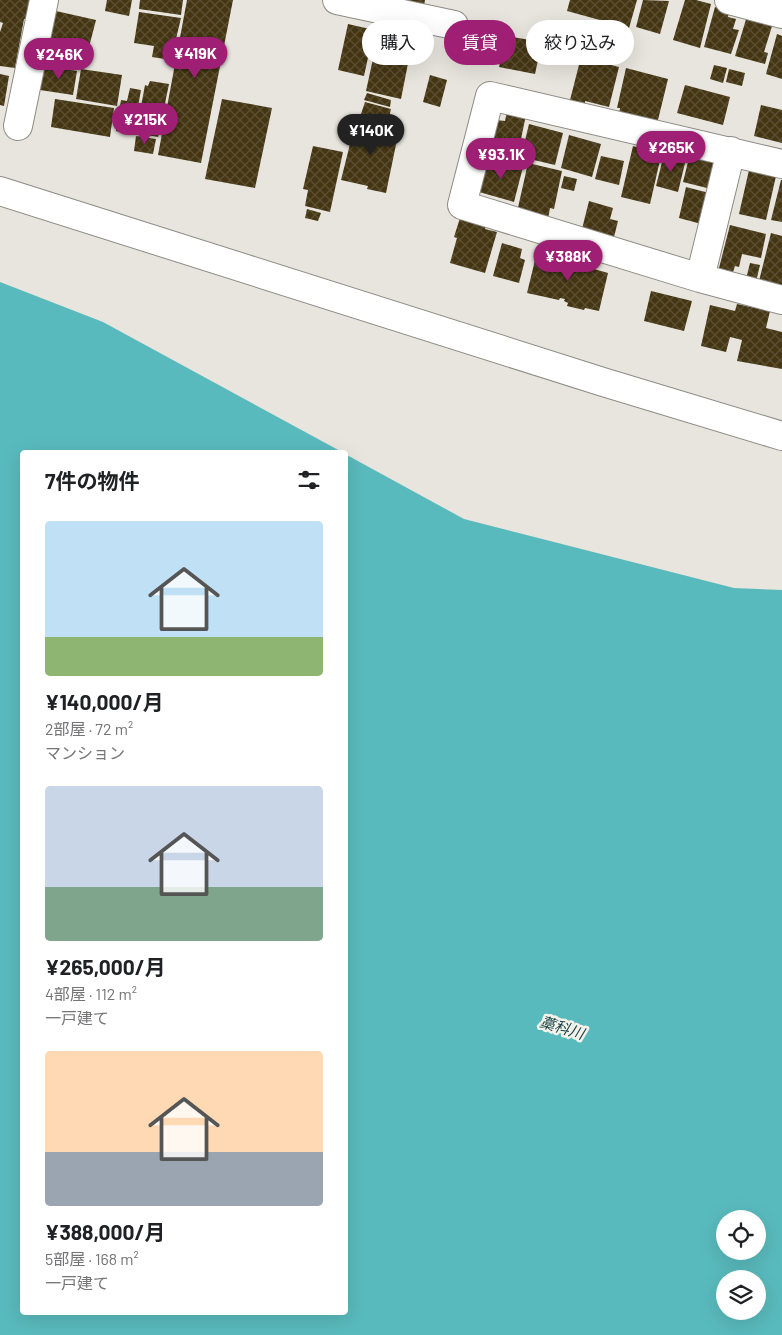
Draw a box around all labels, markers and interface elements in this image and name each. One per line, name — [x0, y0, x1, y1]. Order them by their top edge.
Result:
chip: 購入 — [362, 20, 434, 65]
chip: 賃貸 — [444, 20, 516, 65]
chip: 絞り込み — [526, 20, 634, 65]
pin: ¥419K — [160, 36, 230, 79]
pin: ¥246K — [24, 38, 94, 80]
text: ¥419K — [173, 43, 217, 62]
text: ¥246K — [35, 44, 83, 63]
pin: ¥215K — [110, 102, 180, 145]
text: ¥215K — [123, 109, 167, 128]
pin: ¥140K — [336, 114, 406, 156]
text: ¥140K — [348, 120, 394, 139]
pin: ¥265K — [636, 130, 706, 173]
text: ¥265K — [647, 137, 695, 156]
pin: ¥93.1K — [460, 138, 542, 180]
text: ¥93.1K — [477, 144, 525, 163]
pin: ¥388K — [533, 240, 603, 282]
text: ¥388K — [545, 246, 591, 265]
icon: filters — [295, 466, 323, 494]
text: 7件の物件 — [45, 468, 139, 493]
icon: home — [139, 554, 229, 644]
text: ¥140,000/月 — [45, 689, 163, 714]
text: 2部屋 · 72 m² — [45, 719, 133, 738]
text: マンション — [45, 743, 125, 762]
icon: home — [139, 819, 229, 909]
text: ¥265,000/月 — [45, 954, 166, 979]
text: 4部屋 · 112 m² — [45, 984, 137, 1003]
text: 一戸建て — [45, 1008, 109, 1027]
water label: 藁科川 — [538, 1012, 588, 1043]
icon: home — [139, 1084, 229, 1174]
map controls — [716, 1210, 766, 1320]
button: locate — [716, 1210, 766, 1260]
text: ¥388,000/月 — [45, 1219, 165, 1244]
text: 5部屋 · 168 m² — [45, 1249, 139, 1268]
button: layers — [716, 1270, 766, 1320]
text: 一戸建て — [45, 1273, 109, 1292]

